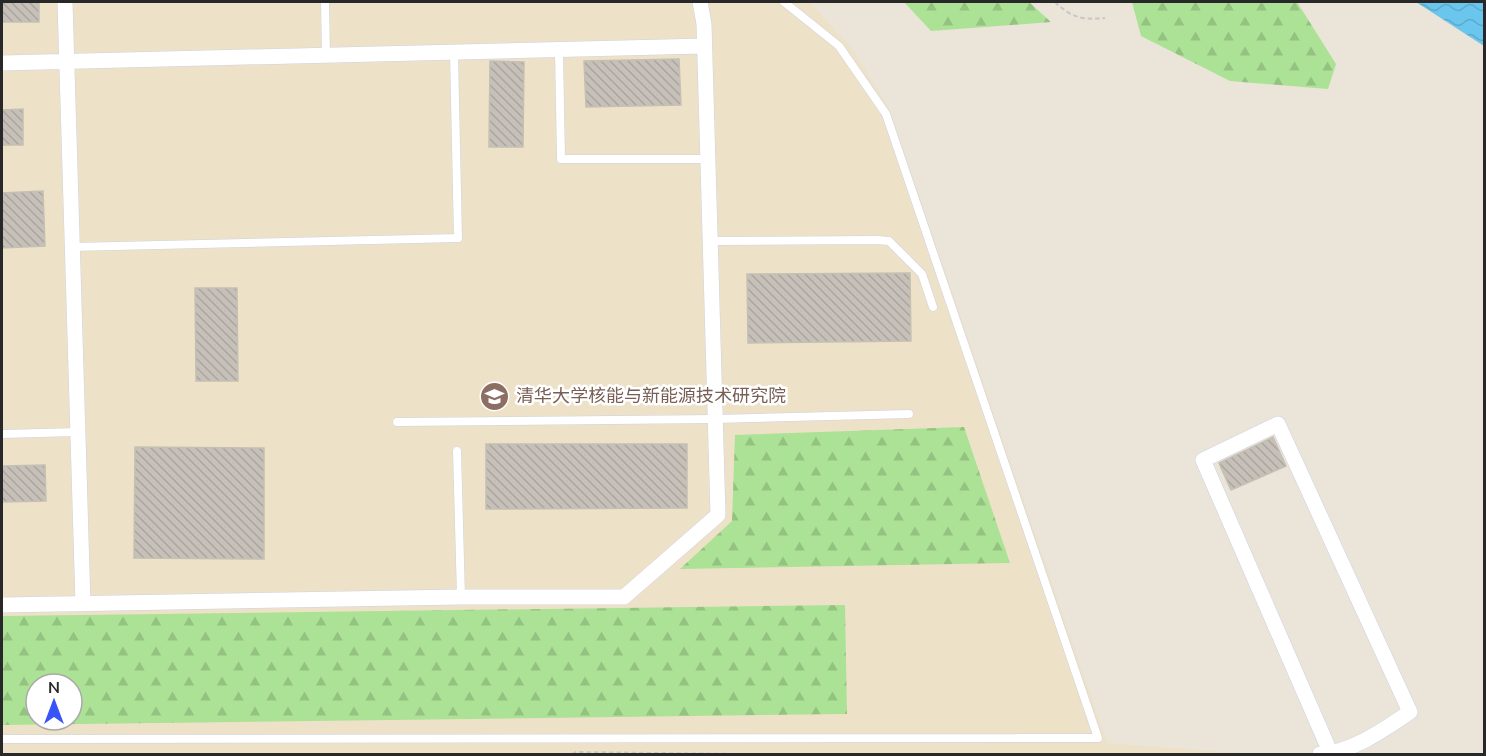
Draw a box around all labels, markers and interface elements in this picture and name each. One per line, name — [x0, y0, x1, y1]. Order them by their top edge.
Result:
school or university icon: 清华大学核能与新能源技术研究院 — [479, 380, 511, 412]
place label: 清华大学核能与新能源技术研究院 — [516, 384, 786, 408]
north arrow — [24, 672, 84, 732]
text: N — [48, 677, 60, 699]

